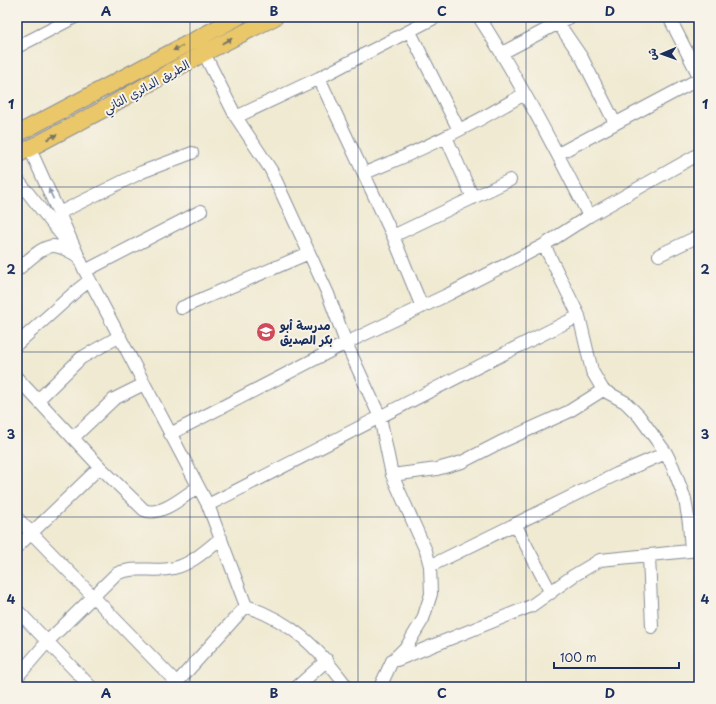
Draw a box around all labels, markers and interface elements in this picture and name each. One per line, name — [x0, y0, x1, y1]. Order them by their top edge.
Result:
text: A — [101, 1, 111, 20]
text: B — [270, 1, 279, 20]
text: C — [437, 1, 447, 20]
text: D — [605, 1, 615, 20]
north arrow — [642, 34, 682, 74]
one-way arrow — [221, 38, 233, 44]
one-way arrow — [172, 44, 184, 51]
text: ش — [643, 48, 660, 61]
street label: الطريق الدائري الثاني — [99, 55, 194, 120]
text: 1 — [8, 94, 14, 113]
text: 1 — [702, 94, 708, 113]
one-way arrow — [46, 134, 58, 141]
one-way arrow — [47, 188, 54, 200]
text: 2 — [6, 259, 16, 278]
text: 2 — [700, 259, 710, 278]
place label: مدرسة أبو بكر الصديق — [279, 316, 333, 348]
school or university icon: مدرسة أبو بكر الصديق — [255, 321, 277, 343]
text: 3 — [7, 424, 16, 443]
text: 3 — [701, 424, 710, 443]
text: 4 — [7, 589, 16, 608]
text: 4 — [701, 589, 710, 608]
scale bar — [554, 644, 679, 670]
text: 100 m — [560, 648, 597, 666]
text: A — [101, 683, 111, 702]
text: B — [270, 683, 279, 702]
text: C — [437, 683, 447, 702]
text: D — [605, 683, 615, 702]

